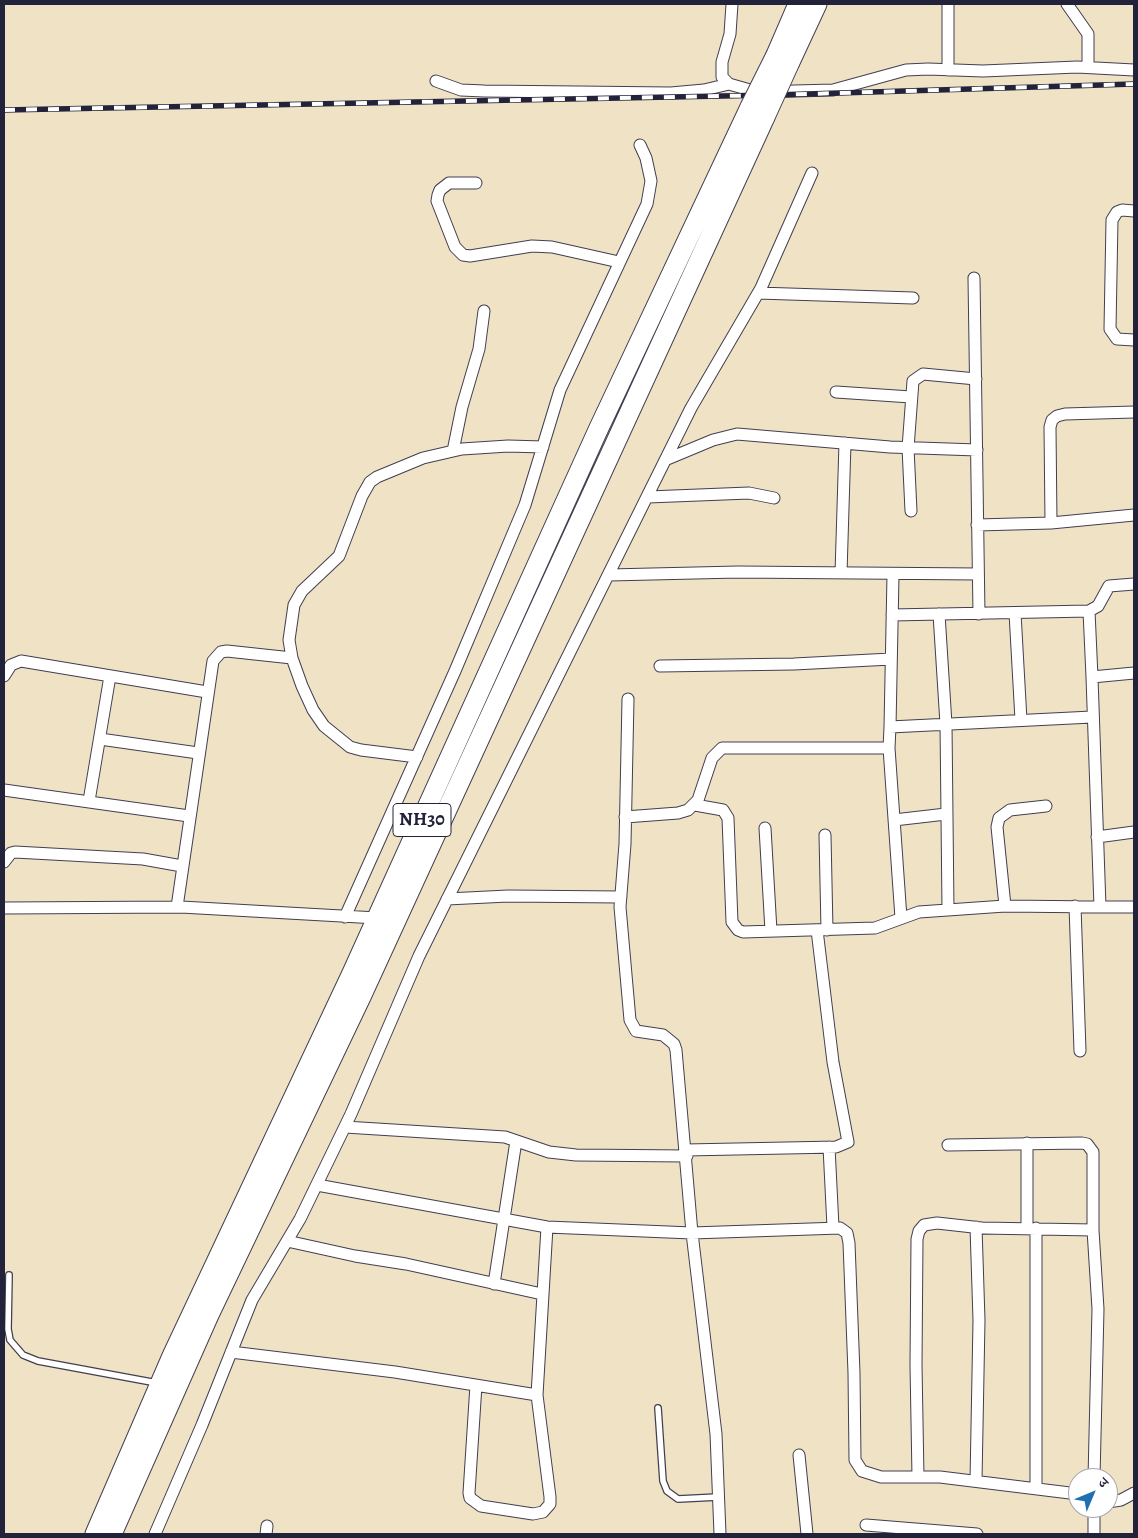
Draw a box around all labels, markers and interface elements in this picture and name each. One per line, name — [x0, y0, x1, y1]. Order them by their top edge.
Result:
road number: NH30 — [393, 804, 451, 836]
north arrow — [1068, 1468, 1118, 1518]
text: उ — [1094, 1473, 1112, 1492]

